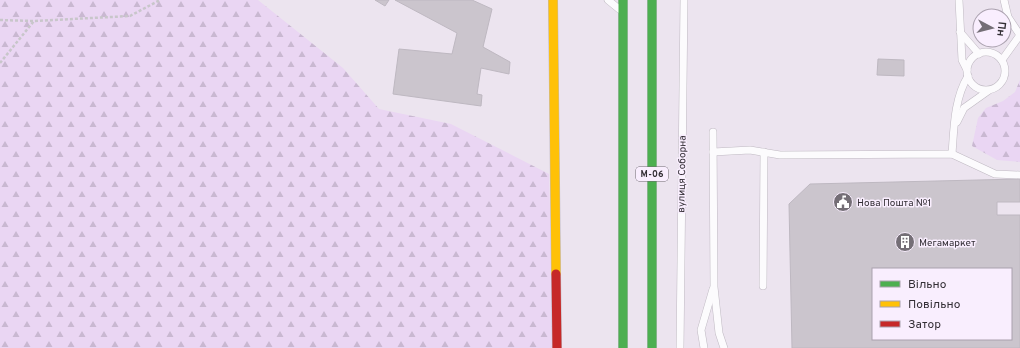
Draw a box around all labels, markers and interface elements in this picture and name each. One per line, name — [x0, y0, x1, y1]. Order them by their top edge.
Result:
north arrow — [972, 8, 1012, 48]
text: Пн — [993, 21, 1009, 37]
street label: вулиця Соборна — [675, 135, 690, 213]
road number: М-06 — [636, 167, 668, 181]
public building icon: Нова Пошта №1 — [832, 191, 854, 213]
place label: Нова Пошта №1 — [857, 197, 931, 210]
building icon: Мегамаркет — [894, 231, 916, 253]
place label: Мегамаркет — [919, 237, 976, 250]
legend — [872, 268, 1012, 340]
text: Вільно — [908, 277, 947, 293]
text: Повільно — [908, 297, 961, 313]
text: Затор — [908, 317, 941, 333]

